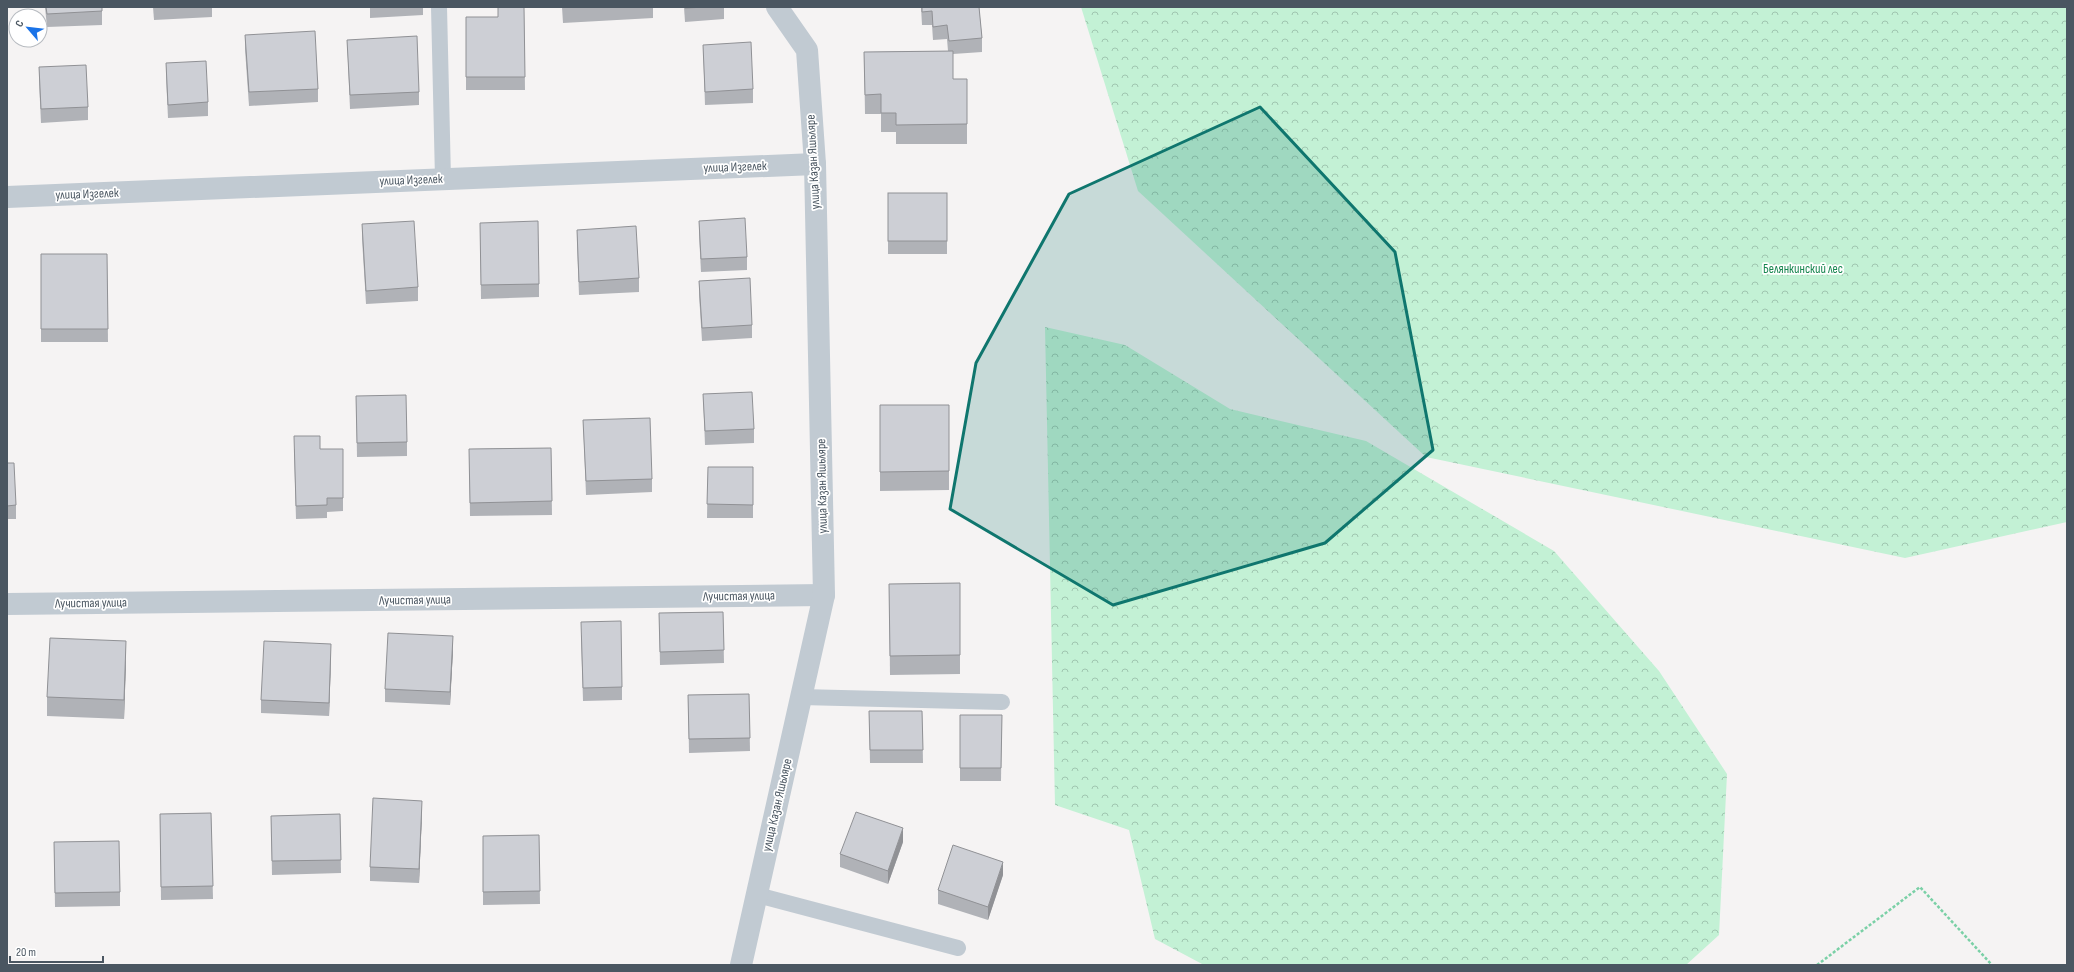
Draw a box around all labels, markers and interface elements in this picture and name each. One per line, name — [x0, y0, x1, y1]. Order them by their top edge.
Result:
north arrow — [8, 8, 48, 48]
text: С — [13, 18, 27, 29]
street label: улица Казан Яшьляре — [803, 114, 823, 210]
street label: улица Изгелек — [703, 158, 767, 176]
street label: улица Изгелек — [379, 171, 443, 189]
street label: улица Изгелек — [55, 185, 119, 203]
park label: Белянкинский лес — [1763, 261, 1843, 277]
street label: улица Казан Яшьляре — [813, 438, 831, 534]
street label: Лучистая улица — [702, 587, 775, 605]
street label: Лучистая улица — [378, 591, 451, 609]
street label: Лучистая улица — [54, 594, 127, 612]
street label: улица Казан Яшьляре — [759, 757, 795, 853]
scale bar — [10, 938, 103, 964]
text: 20 m — [16, 945, 36, 960]

